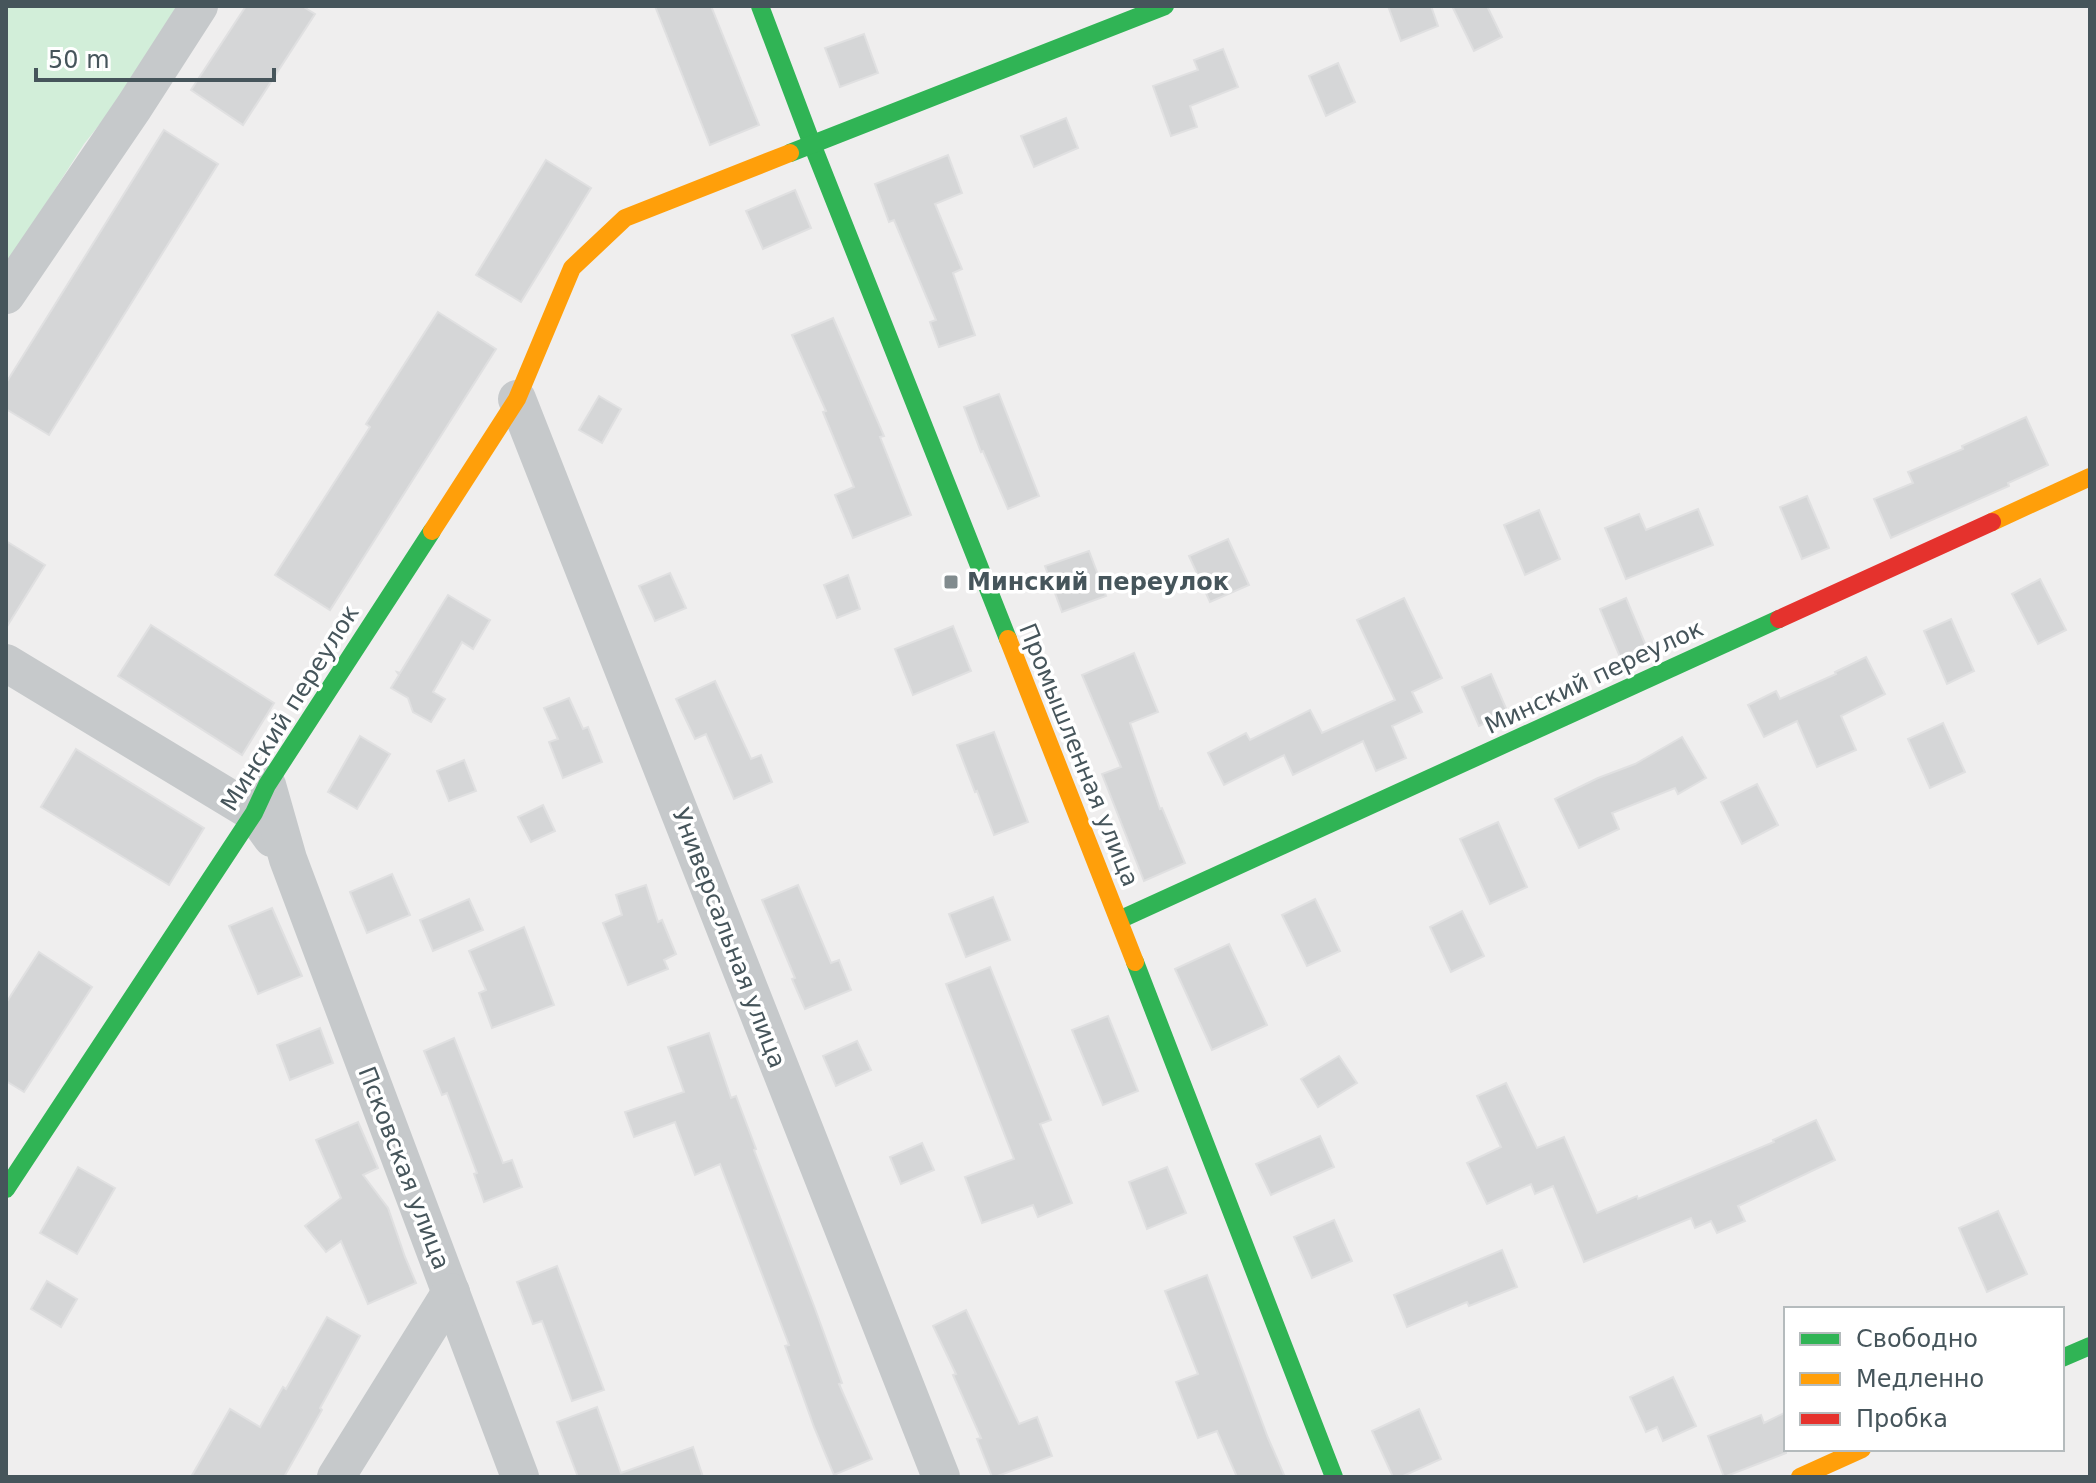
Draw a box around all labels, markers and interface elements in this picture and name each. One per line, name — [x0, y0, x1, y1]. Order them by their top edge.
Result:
scale bar — [36, 32, 274, 82]
text: 50 m — [48, 46, 110, 74]
place label: Минский переулок — [967, 568, 1229, 596]
marker: Минский переулок — [942, 573, 960, 591]
street label: Минский переулок — [215, 600, 365, 816]
street label: Минский переулок — [1480, 614, 1708, 740]
street label: Промышленная улица — [1013, 619, 1145, 891]
street label: Универсальная улица — [666, 804, 792, 1072]
street label: Псковская улица — [352, 1063, 456, 1273]
legend — [1784, 1307, 2064, 1451]
text: Свободно — [1856, 1325, 1978, 1353]
text: Медленно — [1856, 1365, 1984, 1393]
text: Пробка — [1856, 1405, 1948, 1433]

